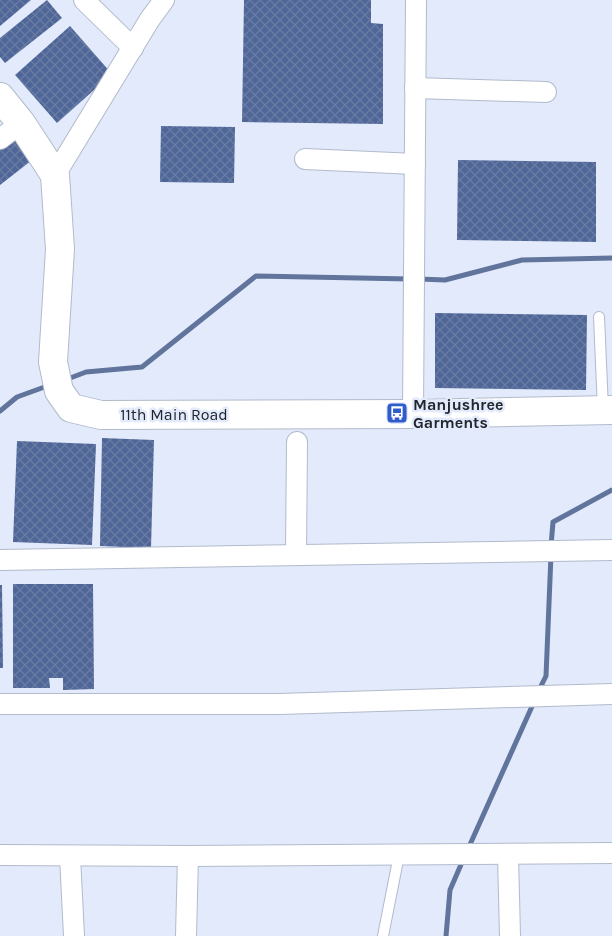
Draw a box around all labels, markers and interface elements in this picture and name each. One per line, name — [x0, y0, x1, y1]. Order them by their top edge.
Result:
place label: Manjushree Garments — [413, 395, 503, 432]
bus stop icon: Manjushree Garments — [385, 401, 409, 425]
street label: 11th Main Road — [120, 405, 228, 424]

